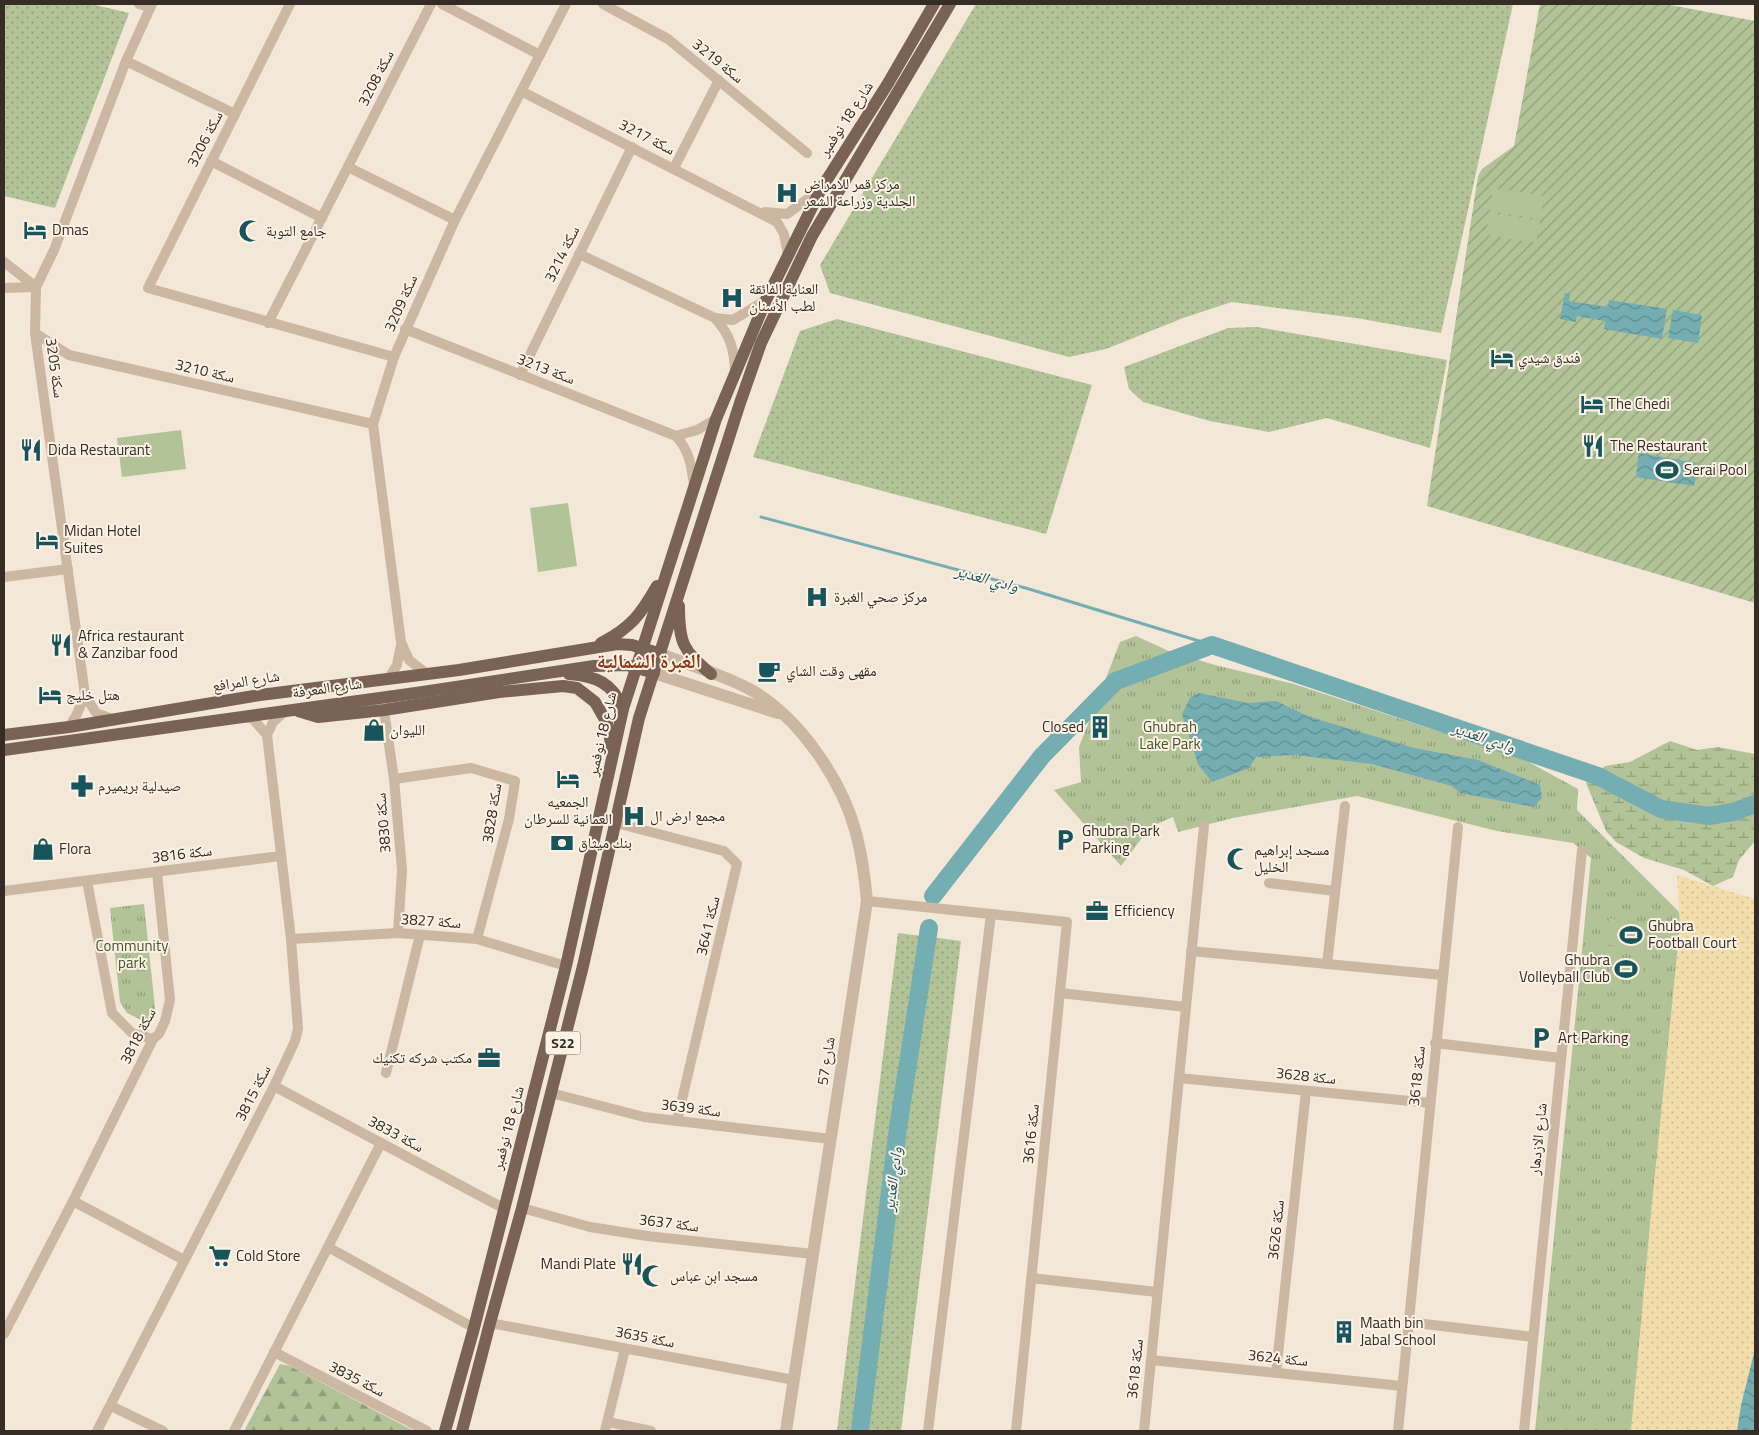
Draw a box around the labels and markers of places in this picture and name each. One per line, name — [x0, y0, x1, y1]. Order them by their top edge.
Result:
place label: مركز قمر للامراض الجلدية وزراعة الشعر — [803, 172, 916, 212]
hospital icon: مركز قمر للامراض الجلدية وزراعة الشعر — [774, 180, 800, 206]
hotel icon: Dmas — [22, 217, 48, 243]
place label: Dmas — [52, 218, 89, 241]
mosque icon: جامع التوبة — [237, 218, 263, 244]
place label: جامع التوبة — [266, 219, 327, 242]
place label: العناية الفائقة لطب الأسنان — [749, 277, 818, 317]
hospital icon: العناية الفائقة لطب الأسنان — [719, 285, 745, 311]
hotel icon: فندق شيدي — [1489, 345, 1515, 371]
place label: فندق شيدي — [1518, 346, 1580, 370]
hotel icon: The Chedi — [1579, 391, 1605, 417]
place label: The Chedi — [1608, 392, 1670, 415]
restaurant icon: The Restaurant — [1580, 433, 1606, 459]
place label: The Restaurant — [1610, 434, 1708, 457]
restaurant icon: Dida Restaurant — [18, 437, 44, 463]
place label: Dida Restaurant — [48, 438, 151, 461]
sports icon: Serai Pool — [1654, 457, 1680, 483]
place label: Serai Pool — [1684, 458, 1747, 481]
place label: Midan Hotel Suites — [64, 519, 141, 559]
hotel icon: Midan Hotel Suites — [34, 527, 60, 553]
hospital icon: مركز صحي الغبرة — [804, 584, 830, 610]
place label: مركز صحي الغبرة — [834, 585, 928, 609]
place label: Africa restaurant & Zanzibar food — [78, 624, 185, 664]
restaurant icon: Africa restaurant & Zanzibar food — [48, 632, 74, 658]
cafe icon: مقهى وقت الشاي — [756, 658, 782, 684]
place label: مقهى وقت الشاي — [786, 659, 877, 683]
hotel icon: هتل خلیج — [37, 682, 63, 708]
place label: هتل خلیج — [66, 683, 120, 706]
building icon: Closed — [1087, 714, 1113, 740]
place label: Closed — [1042, 715, 1084, 738]
shop icon: الليوان — [361, 717, 387, 743]
place label: الليوان — [390, 718, 425, 741]
hotel icon: الجمعيه العمانية للسرطان — [555, 766, 581, 792]
pharmacy icon: صيدلية بريميرم — [69, 773, 95, 799]
place label: صيدلية بريميرم — [98, 774, 181, 797]
place label: الجمعيه العمانية للسرطان — [524, 790, 612, 830]
hospital icon: مجمع ارض ال — [621, 803, 647, 829]
place label: مجمع ارض ال — [650, 804, 725, 827]
place label: Ghubra Park Parking — [1082, 819, 1160, 859]
parking icon: Ghubra Park Parking — [1052, 827, 1078, 853]
bank icon: بنك ميثاق — [549, 830, 575, 856]
place label: بنك ميثاق — [578, 831, 632, 854]
shop icon: Flora — [30, 836, 56, 862]
place label: Flora — [59, 837, 91, 860]
place label: مسجد إبراهيم الخليل — [1254, 838, 1330, 878]
mosque icon: مسجد إبراهيم الخليل — [1225, 846, 1251, 872]
office icon: Efficiency — [1084, 898, 1110, 924]
place label: Efficiency — [1114, 899, 1175, 922]
place label: Ghubra Football Court — [1648, 914, 1737, 954]
sports icon: Ghubra Football Court — [1618, 922, 1644, 948]
place label: Ghubra Volleyball Club — [1519, 948, 1610, 988]
sports icon: Ghubra Volleyball Club — [1613, 956, 1639, 982]
parking icon: Art Parking — [1528, 1025, 1554, 1051]
place label: Art Parking — [1558, 1026, 1629, 1049]
office icon: مكتب شركه تكنيك — [476, 1045, 502, 1071]
place label: مكتب شركه تكنيك — [372, 1046, 472, 1069]
supermarket icon: Cold Store — [207, 1243, 233, 1269]
place label: Cold Store — [236, 1244, 300, 1267]
restaurant icon: Mandi Plate — [619, 1251, 645, 1277]
place label: Mandi Plate — [541, 1252, 616, 1275]
mosque icon: مسجد ابن عباس — [640, 1263, 666, 1289]
place label: مسجد ابن عباس — [670, 1264, 758, 1287]
place label: Maath bin Jabal School — [1360, 1311, 1436, 1351]
building icon: Maath bin Jabal School — [1331, 1319, 1357, 1345]

